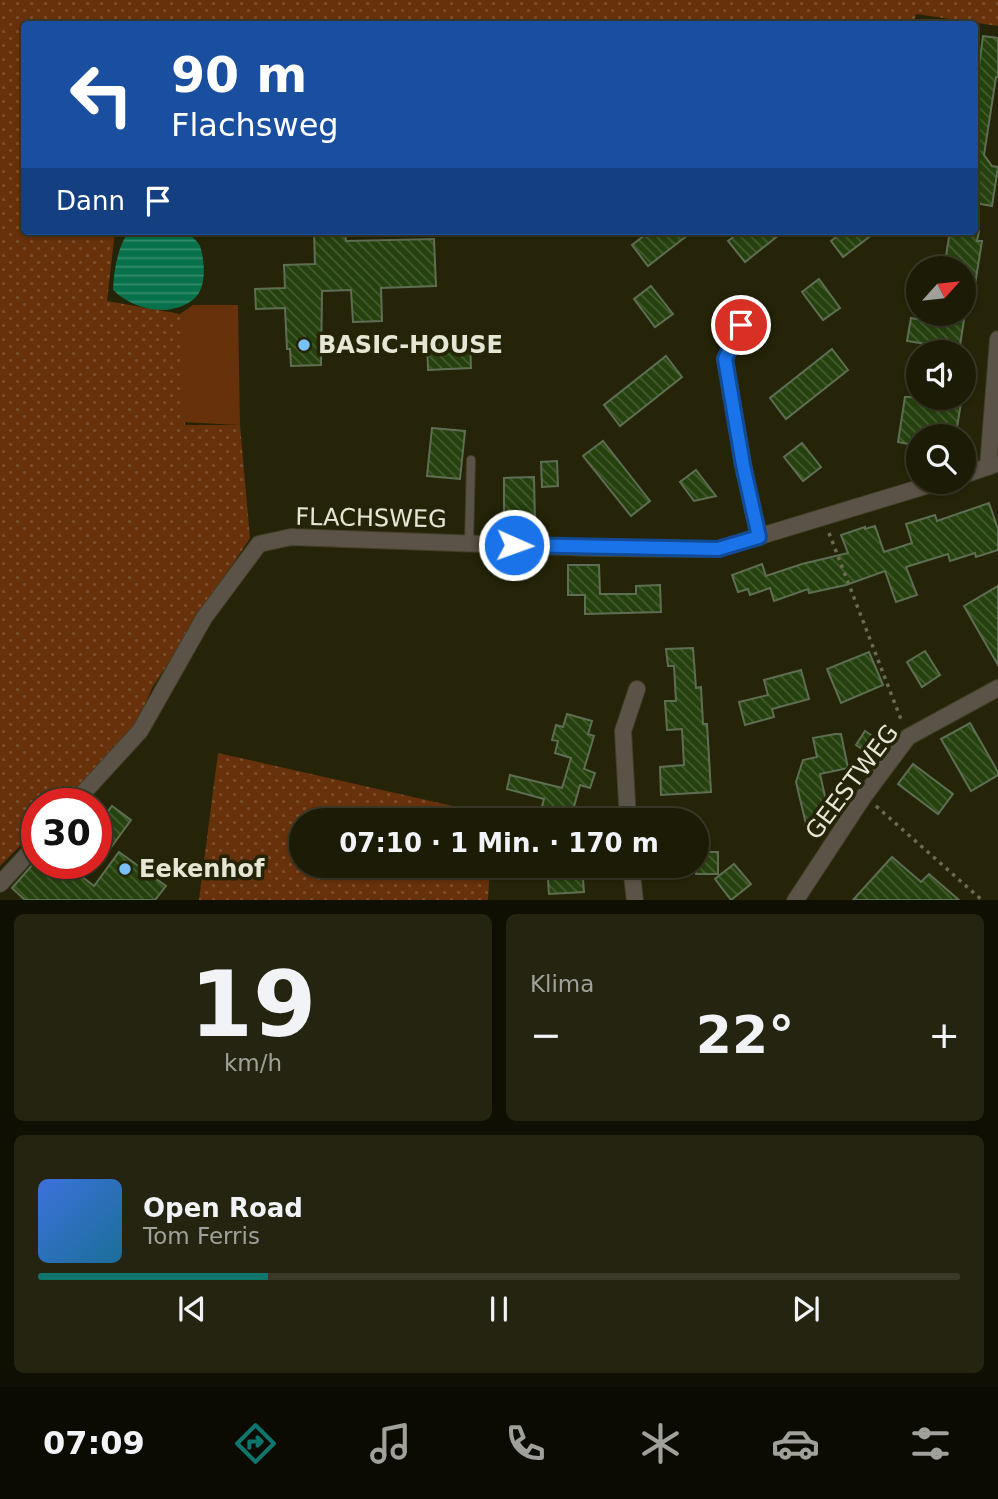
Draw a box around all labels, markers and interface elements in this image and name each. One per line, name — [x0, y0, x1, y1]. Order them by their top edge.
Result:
text: 90 m — [171, 47, 307, 104]
icon: left — [56, 49, 147, 140]
text: Flachsweg — [171, 106, 339, 144]
icon: arrive — [139, 182, 177, 220]
text: Dann — [56, 186, 125, 216]
north arrow — [906, 256, 976, 326]
map controls — [906, 256, 976, 494]
pin — [711, 295, 771, 355]
icon: arrive — [722, 306, 760, 344]
place label: BASIC-HOUSE — [318, 331, 503, 359]
marker: BASIC-HOUSE — [296, 337, 312, 353]
button: sound — [906, 340, 976, 410]
button: search — [906, 424, 976, 494]
street label: FLACHSWEG — [295, 503, 447, 533]
position arrow — [477, 508, 551, 582]
street label: GEESTWEG — [800, 719, 904, 845]
speed limit sign: 30 — [21, 788, 112, 879]
text: 07:10 · 1 Min. · 170 m — [339, 828, 659, 858]
place label: Eekenhof — [139, 855, 265, 883]
marker: Eekenhof — [117, 861, 133, 877]
text: 19 — [190, 952, 316, 1057]
text: Klima — [530, 971, 594, 997]
text: 22° — [696, 1005, 794, 1065]
text: − — [530, 1013, 562, 1057]
text: + — [928, 1013, 960, 1057]
text: km/h — [224, 1050, 282, 1076]
text: Open Road — [143, 1193, 303, 1223]
text: Tom Ferris — [143, 1223, 260, 1249]
icon: previous — [173, 1290, 211, 1328]
icon: pause — [480, 1290, 518, 1328]
icon: next — [787, 1290, 825, 1328]
icon: directions — [231, 1419, 280, 1468]
icon: music — [366, 1419, 415, 1468]
icon: phone — [501, 1419, 550, 1468]
icon: climate — [636, 1419, 685, 1468]
icon: car — [771, 1419, 820, 1468]
icon: filters — [906, 1419, 955, 1468]
text: 07:09 — [43, 1424, 145, 1462]

